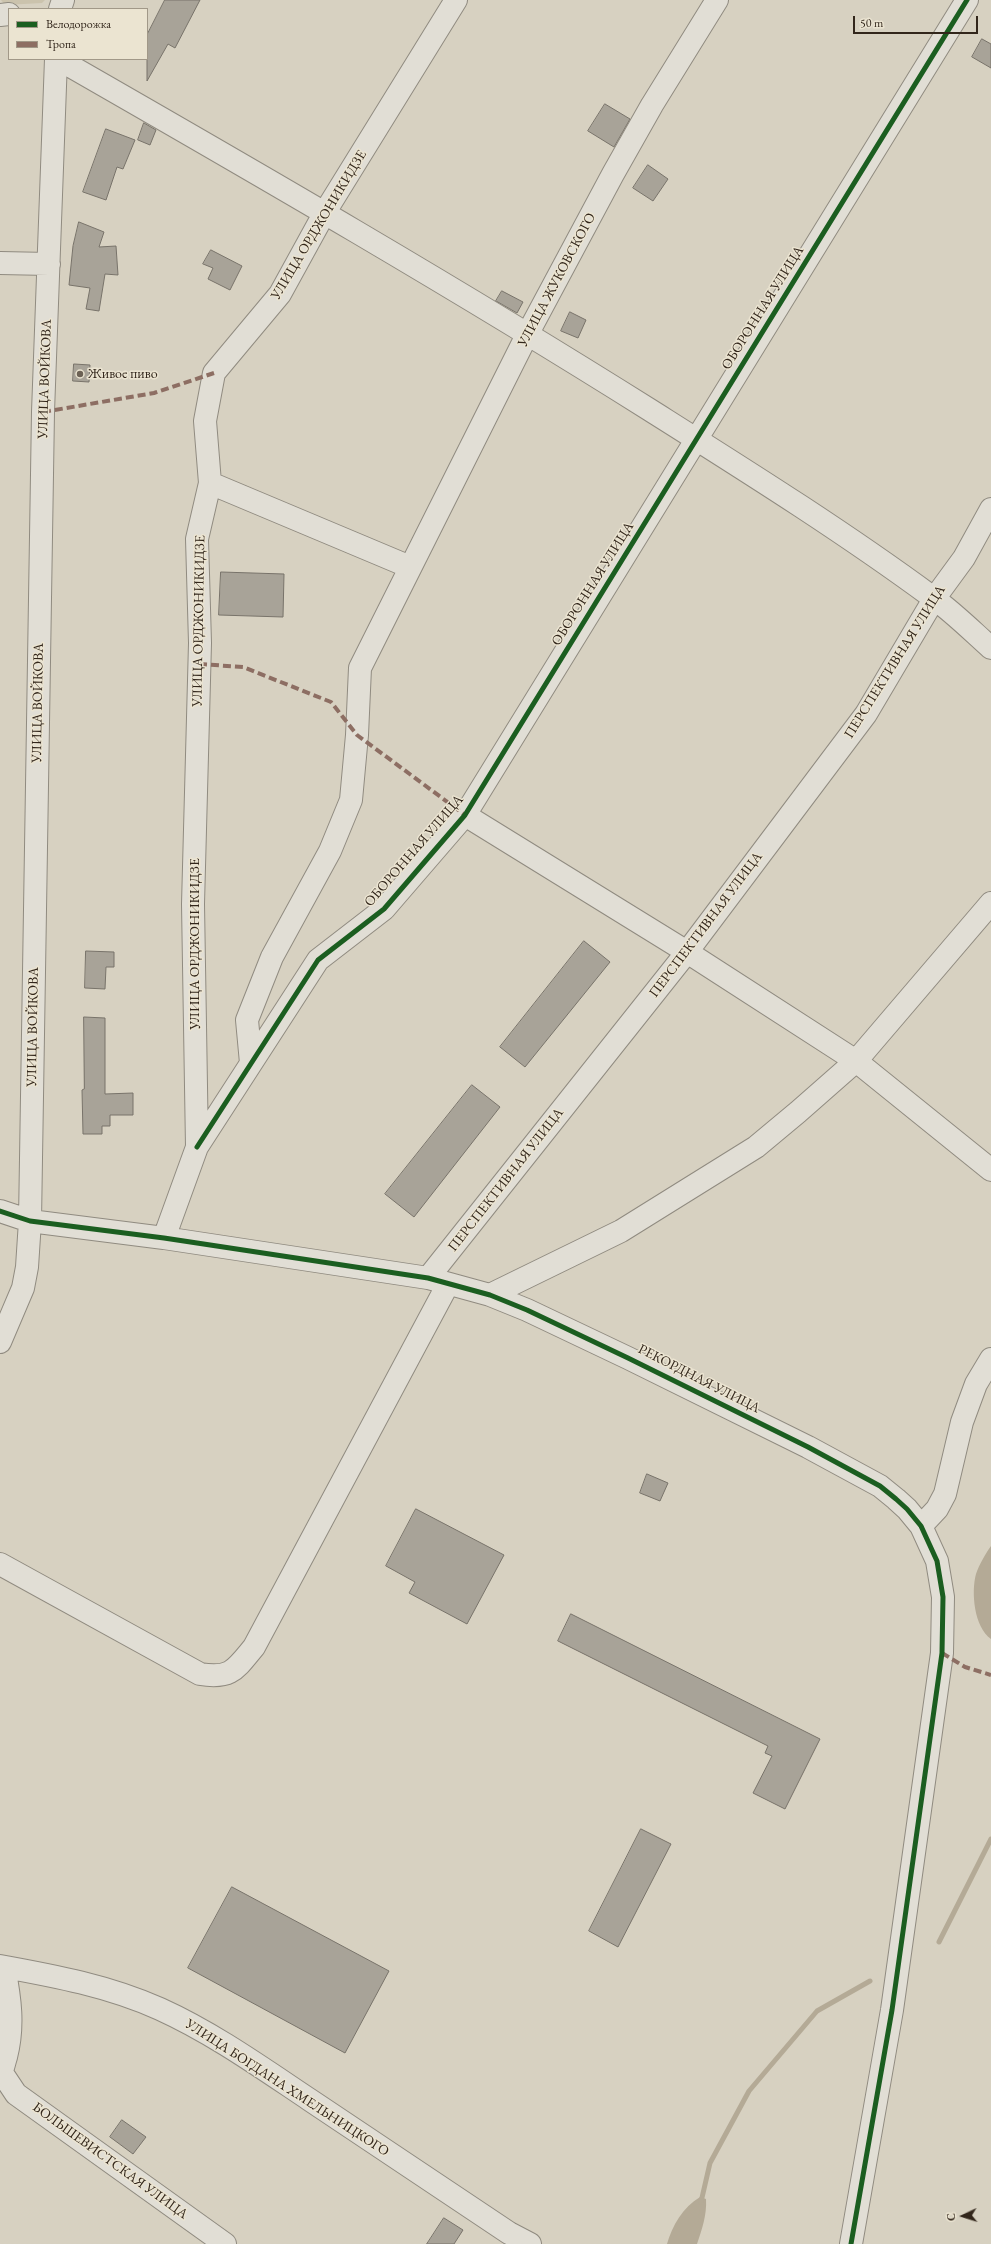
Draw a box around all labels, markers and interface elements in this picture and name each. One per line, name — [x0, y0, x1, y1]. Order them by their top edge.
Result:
legend — [8, 8, 148, 60]
scale bar — [855, 8, 980, 34]
text: 50 m — [860, 15, 883, 31]
text: Велодорожка — [46, 16, 111, 32]
text: Тропа — [46, 36, 76, 52]
street label: УЛИЦА ОРДЖОНИКИДЗЕ — [268, 147, 370, 303]
street label: УЛИЦА ЖУКОВСКОГО — [514, 210, 600, 350]
street label: ОБОРОННАЯ УЛИЦА — [718, 243, 808, 373]
street label: УЛИЦА ВОЙКОВА — [35, 319, 55, 439]
place label: Живое пиво — [88, 366, 158, 382]
marker: Живое пиво — [75, 369, 85, 379]
street label: ОБОРОННАЯ УЛИЦА — [548, 519, 638, 649]
street label: УЛИЦА ОРДЖОНИКИДЗЕ — [189, 535, 209, 707]
street label: ПЕРСПЕКТИВНАЯ УЛИЦА — [841, 582, 949, 742]
street label: УЛИЦА ВОЙКОВА — [29, 643, 47, 763]
street label: ОБОРОННАЯ УЛИЦА — [361, 792, 467, 910]
street label: ПЕРСПЕКТИВНАЯ УЛИЦА — [646, 849, 766, 1001]
street label: УЛИЦА ОРДЖОНИКИДЗЕ — [187, 858, 203, 1030]
street label: УЛИЦА ВОЙКОВА — [24, 967, 42, 1087]
street label: ПЕРСПЕКТИВНАЯ УЛИЦА — [445, 1105, 567, 1255]
street label: РЕКОРДНАЯ УЛИЦА — [635, 1341, 763, 1417]
street label: УЛИЦА БОГДАНА ХМЕЛЬНИЦКОГО — [182, 2016, 392, 2160]
street label: БОЛЬШЕВИСТСКАЯ УЛИЦА — [29, 2099, 191, 2223]
north arrow — [943, 2196, 983, 2236]
text: С — [944, 2212, 958, 2221]

